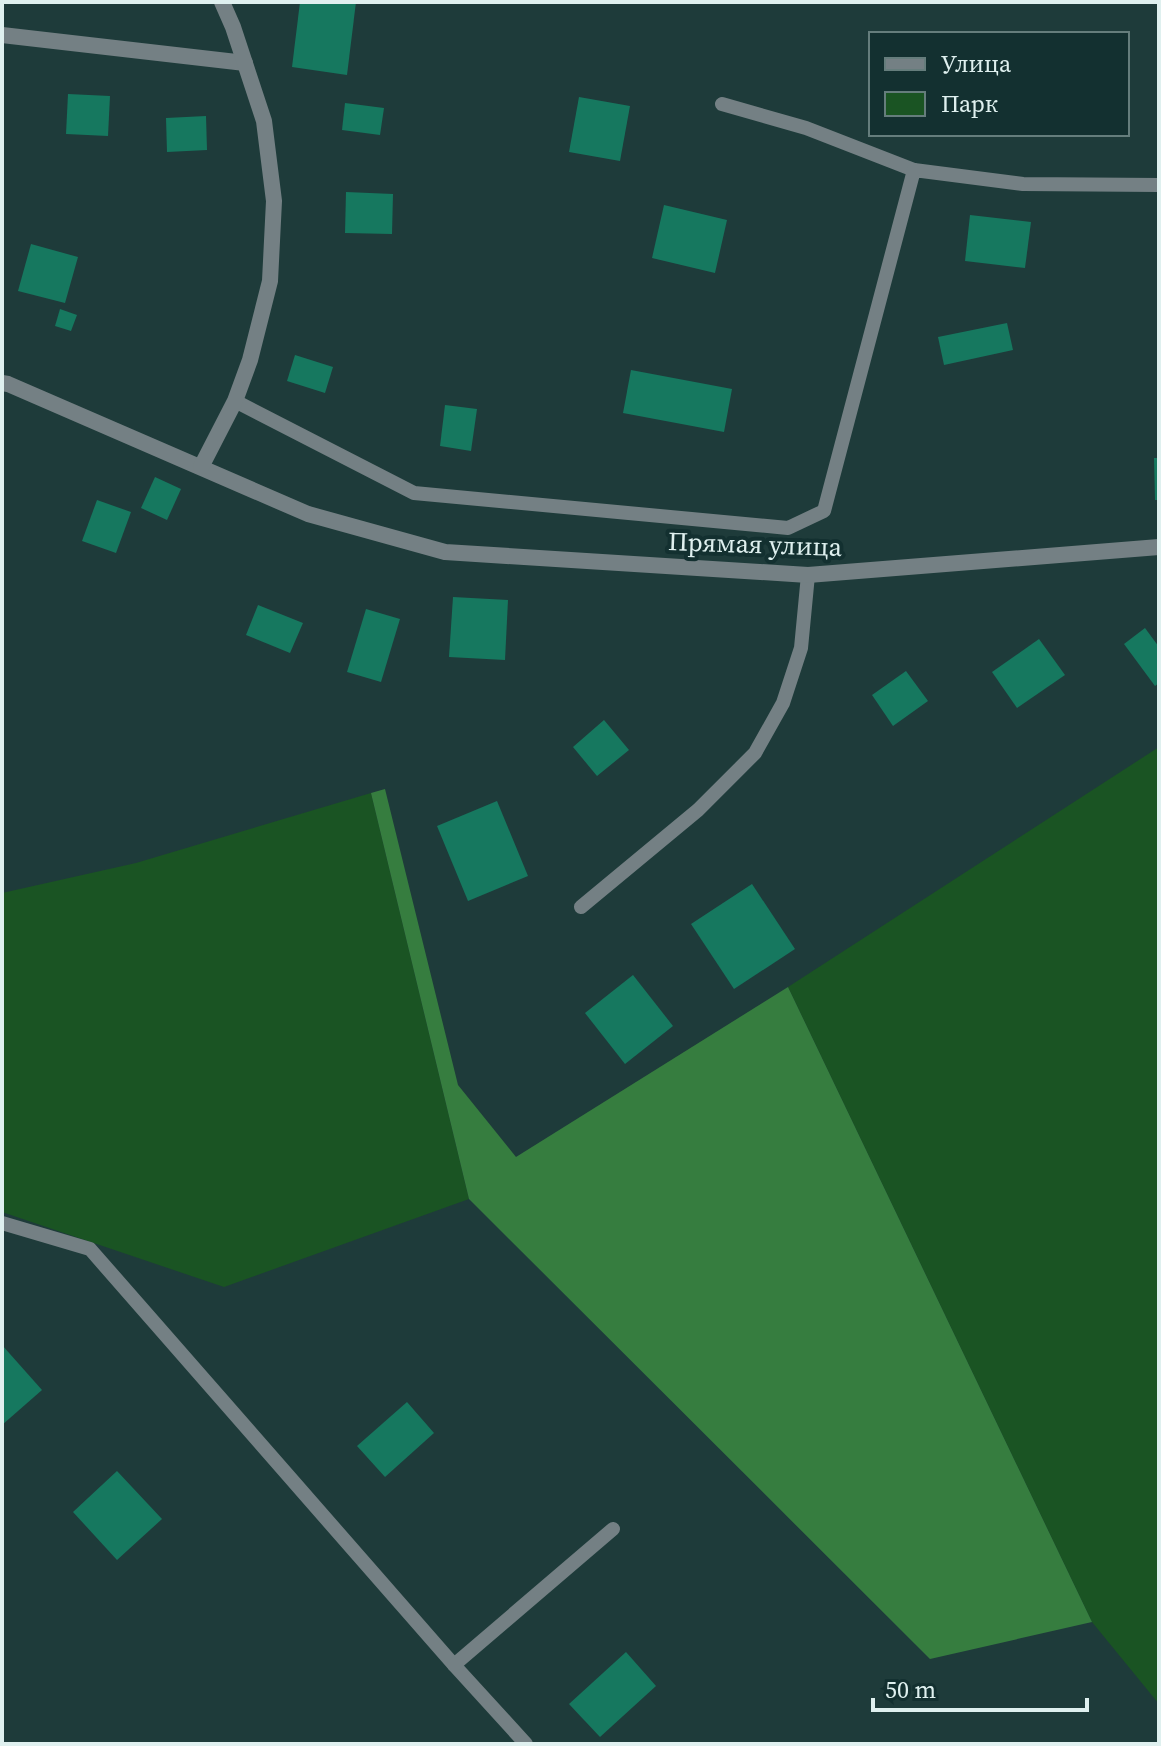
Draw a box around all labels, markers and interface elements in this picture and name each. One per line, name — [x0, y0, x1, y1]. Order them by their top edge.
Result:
legend — [869, 32, 1129, 136]
text: Улица — [941, 47, 1012, 80]
text: Парк — [941, 87, 998, 120]
street label: Прямая улица — [667, 523, 843, 565]
scale bar — [873, 1662, 1087, 1712]
text: 50 m — [885, 1673, 936, 1706]

